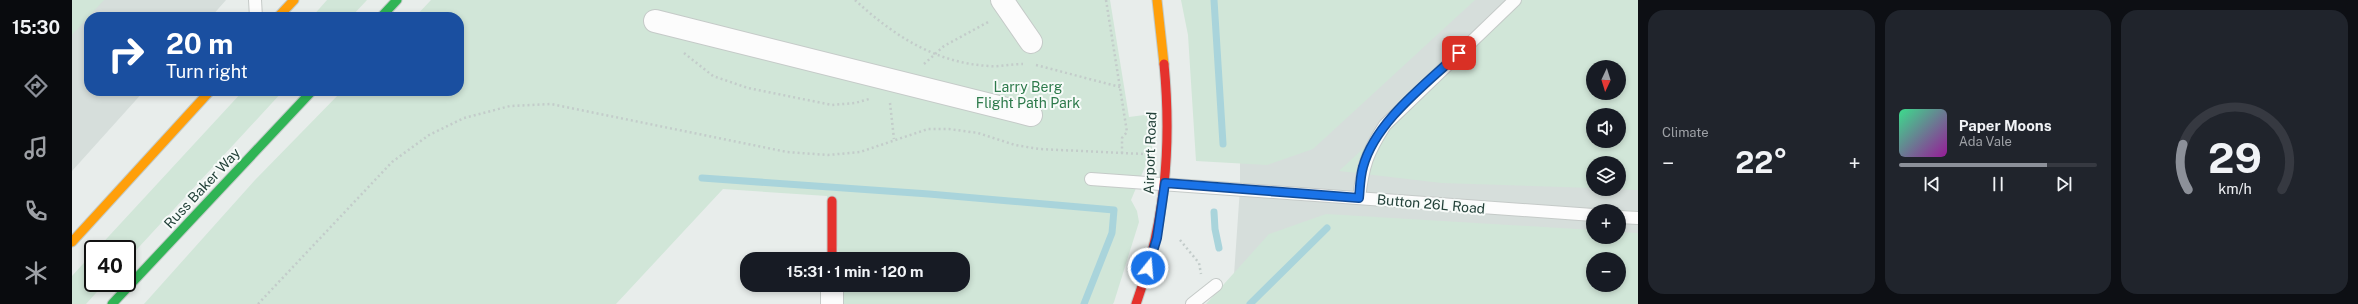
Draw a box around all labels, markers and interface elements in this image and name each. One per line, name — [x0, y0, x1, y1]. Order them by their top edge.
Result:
text: 15:30 — [12, 17, 60, 38]
text: 20 m — [166, 27, 233, 60]
icon: right — [100, 28, 152, 80]
pin — [1442, 36, 1476, 70]
icon: arrive — [1448, 42, 1470, 64]
north arrow — [1586, 60, 1626, 100]
map controls — [1586, 60, 1626, 292]
text: Turn right — [166, 61, 248, 82]
icon: directions — [22, 72, 50, 100]
park label: Larry Berg Flight Path Park — [976, 79, 1080, 111]
button: sound — [1586, 108, 1626, 148]
street label: Airport Road — [1141, 111, 1159, 195]
text: Paper Moons — [1959, 117, 2052, 134]
text: Climate — [1662, 125, 1709, 140]
text: 29 — [2208, 133, 2262, 182]
icon: music — [22, 134, 50, 162]
text: Ada Vale — [1959, 134, 2012, 149]
street label: Russ Baker Way — [161, 144, 244, 231]
text: 22° — [1735, 144, 1787, 180]
text: − — [1662, 150, 1674, 176]
text: + — [1848, 150, 1861, 176]
button: layers — [1586, 156, 1626, 196]
icon: previous — [1921, 173, 1943, 195]
icon: pause — [1987, 173, 2009, 195]
icon: next — [2053, 173, 2075, 195]
text: km/h — [2218, 180, 2251, 197]
street label: Button 26L Road — [1376, 191, 1486, 217]
icon: phone — [22, 197, 50, 225]
button: + — [1586, 204, 1626, 244]
speed limit sign: 40 — [84, 240, 136, 292]
position arrow — [1127, 247, 1169, 289]
button: − — [1586, 252, 1626, 292]
icon: climate — [22, 259, 50, 287]
text: 15:31 · 1 min · 120 m — [787, 263, 923, 280]

